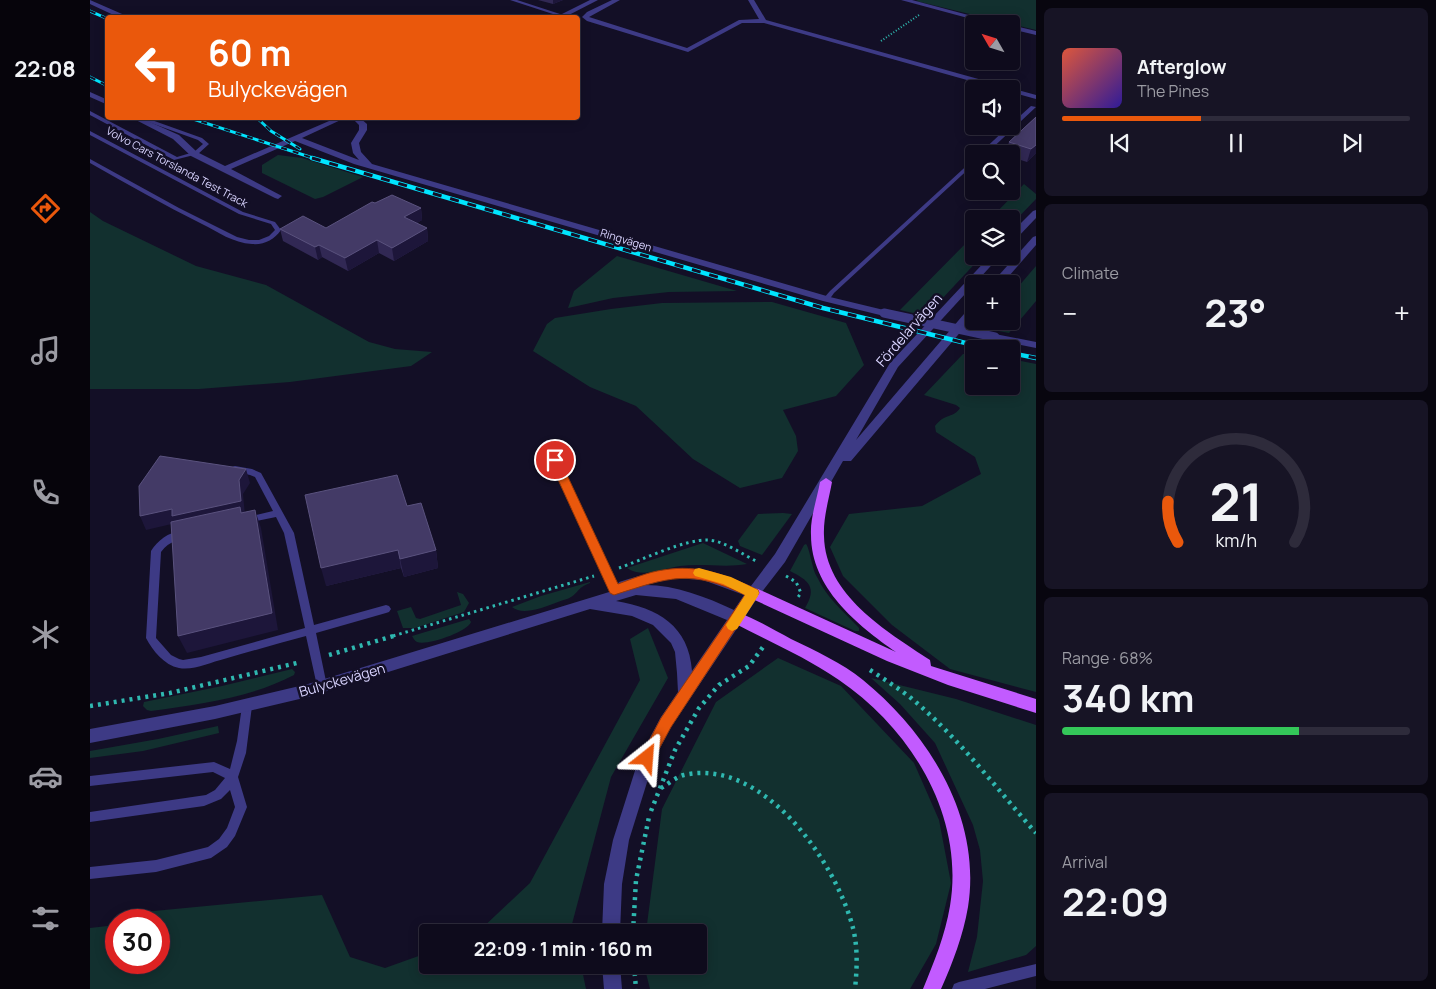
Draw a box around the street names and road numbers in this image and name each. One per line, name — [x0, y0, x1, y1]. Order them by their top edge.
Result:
street label: Volvo Cars Torslanda Test Track — [104, 123, 251, 211]
street label: Ringvägen — [598, 225, 654, 254]
street label: Fördelarvägen — [871, 289, 946, 370]
street label: Bulyckevägen — [297, 658, 387, 701]

